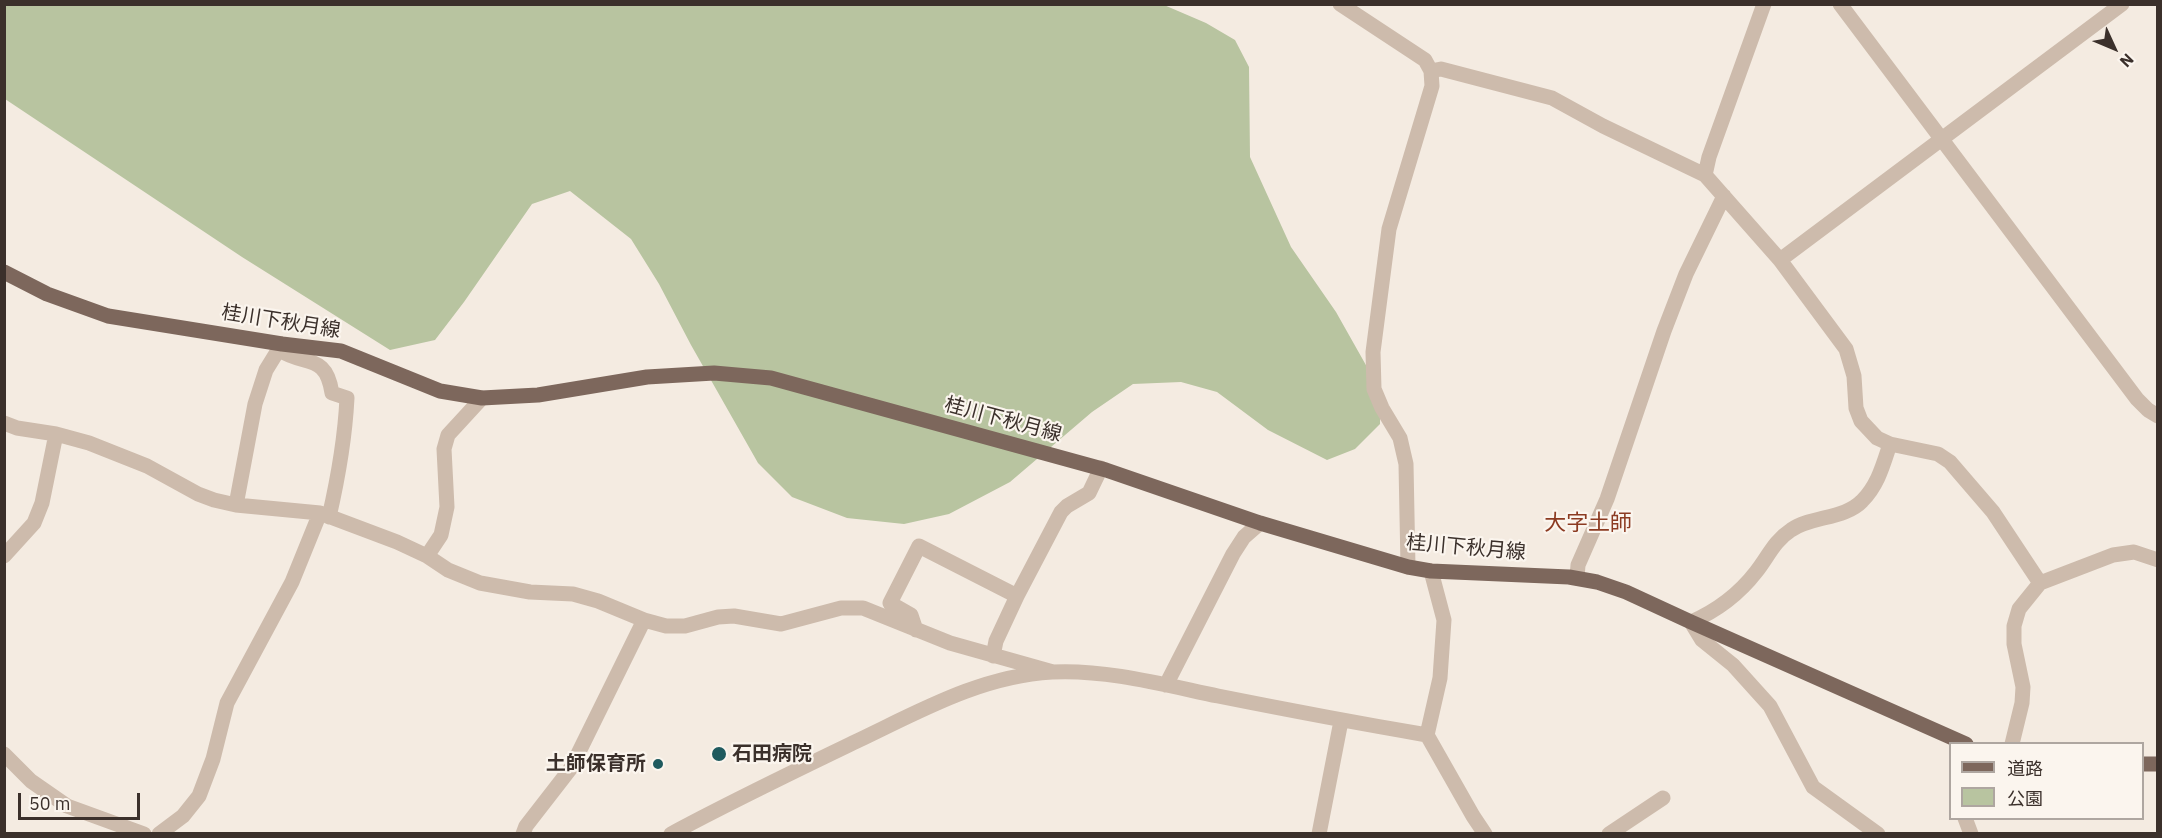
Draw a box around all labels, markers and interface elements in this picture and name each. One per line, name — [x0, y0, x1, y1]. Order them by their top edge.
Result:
north arrow — [2084, 18, 2144, 78]
text: N — [2116, 49, 2138, 72]
street label: 桂川下秋月線 — [220, 301, 342, 343]
street label: 桂川下秋月線 — [942, 393, 1064, 447]
district label: 大字土師 — [1544, 511, 1632, 537]
street label: 桂川下秋月線 — [1405, 531, 1527, 565]
place label: 石田病院 — [732, 742, 812, 766]
legend — [1949, 742, 2144, 820]
marker: 石田病院 — [710, 745, 728, 763]
place label: 土師保育所 — [546, 752, 646, 776]
marker: 土師保育所 — [651, 757, 665, 771]
text: 道路 — [2007, 757, 2043, 780]
scale bar — [21, 781, 142, 819]
text: 公園 — [2007, 787, 2043, 810]
text: 50 m — [29, 792, 71, 815]

